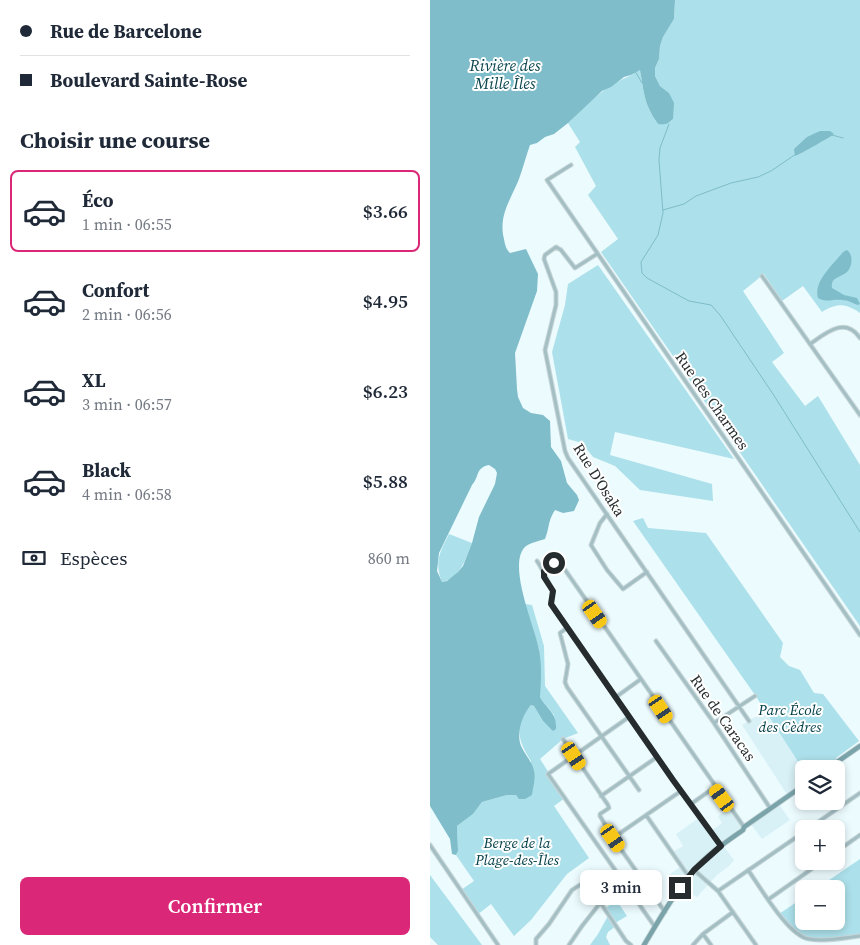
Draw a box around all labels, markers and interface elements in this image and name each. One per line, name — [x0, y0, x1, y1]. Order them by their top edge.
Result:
text: Rue de Barcelone — [50, 18, 202, 44]
water label: Rivière des Mille Îles — [469, 54, 541, 94]
text: Boulevard Sainte-Rose — [50, 67, 247, 93]
text: Choisir une course — [20, 125, 210, 155]
text: Éco — [82, 187, 114, 213]
icon: car — [22, 189, 67, 234]
text: $3.66 — [363, 198, 408, 224]
text: 1 min · 06:55 — [82, 213, 172, 235]
text: Confort — [82, 277, 149, 303]
icon: car — [22, 279, 67, 324]
text: $4.95 — [363, 288, 408, 314]
text: 2 min · 06:56 — [82, 303, 172, 325]
street label: Rue des Charmes — [671, 347, 754, 454]
text: XL — [82, 367, 105, 393]
icon: car — [22, 369, 67, 414]
text: $6.23 — [363, 378, 408, 404]
text: 3 min · 06:57 — [82, 393, 172, 415]
street label: Rue D'Osaka — [569, 439, 630, 521]
text: Black — [82, 457, 131, 483]
icon: car — [22, 459, 67, 504]
text: $5.88 — [363, 468, 408, 494]
text: 4 min · 06:58 — [82, 483, 172, 505]
icon: cash — [20, 544, 48, 572]
text: Espèces — [60, 545, 128, 571]
text: 860 m — [368, 547, 410, 569]
route start — [543, 552, 565, 574]
car — [580, 597, 609, 631]
street label: Rue de Caracas — [686, 670, 761, 765]
car — [646, 692, 675, 726]
park label: Parc École des Cèdres — [757, 699, 822, 737]
car — [559, 739, 588, 773]
map controls — [795, 760, 845, 930]
button: layers — [795, 760, 845, 810]
car — [707, 781, 736, 815]
button: + — [795, 820, 845, 870]
car — [598, 821, 627, 855]
park label: Berge de la Plage-des-Îles — [474, 832, 559, 870]
callout: 3 min — [580, 870, 662, 906]
text: 3 min — [600, 876, 642, 898]
button: Confirmer — [20, 877, 410, 935]
route end — [669, 877, 691, 899]
button: − — [795, 880, 845, 930]

